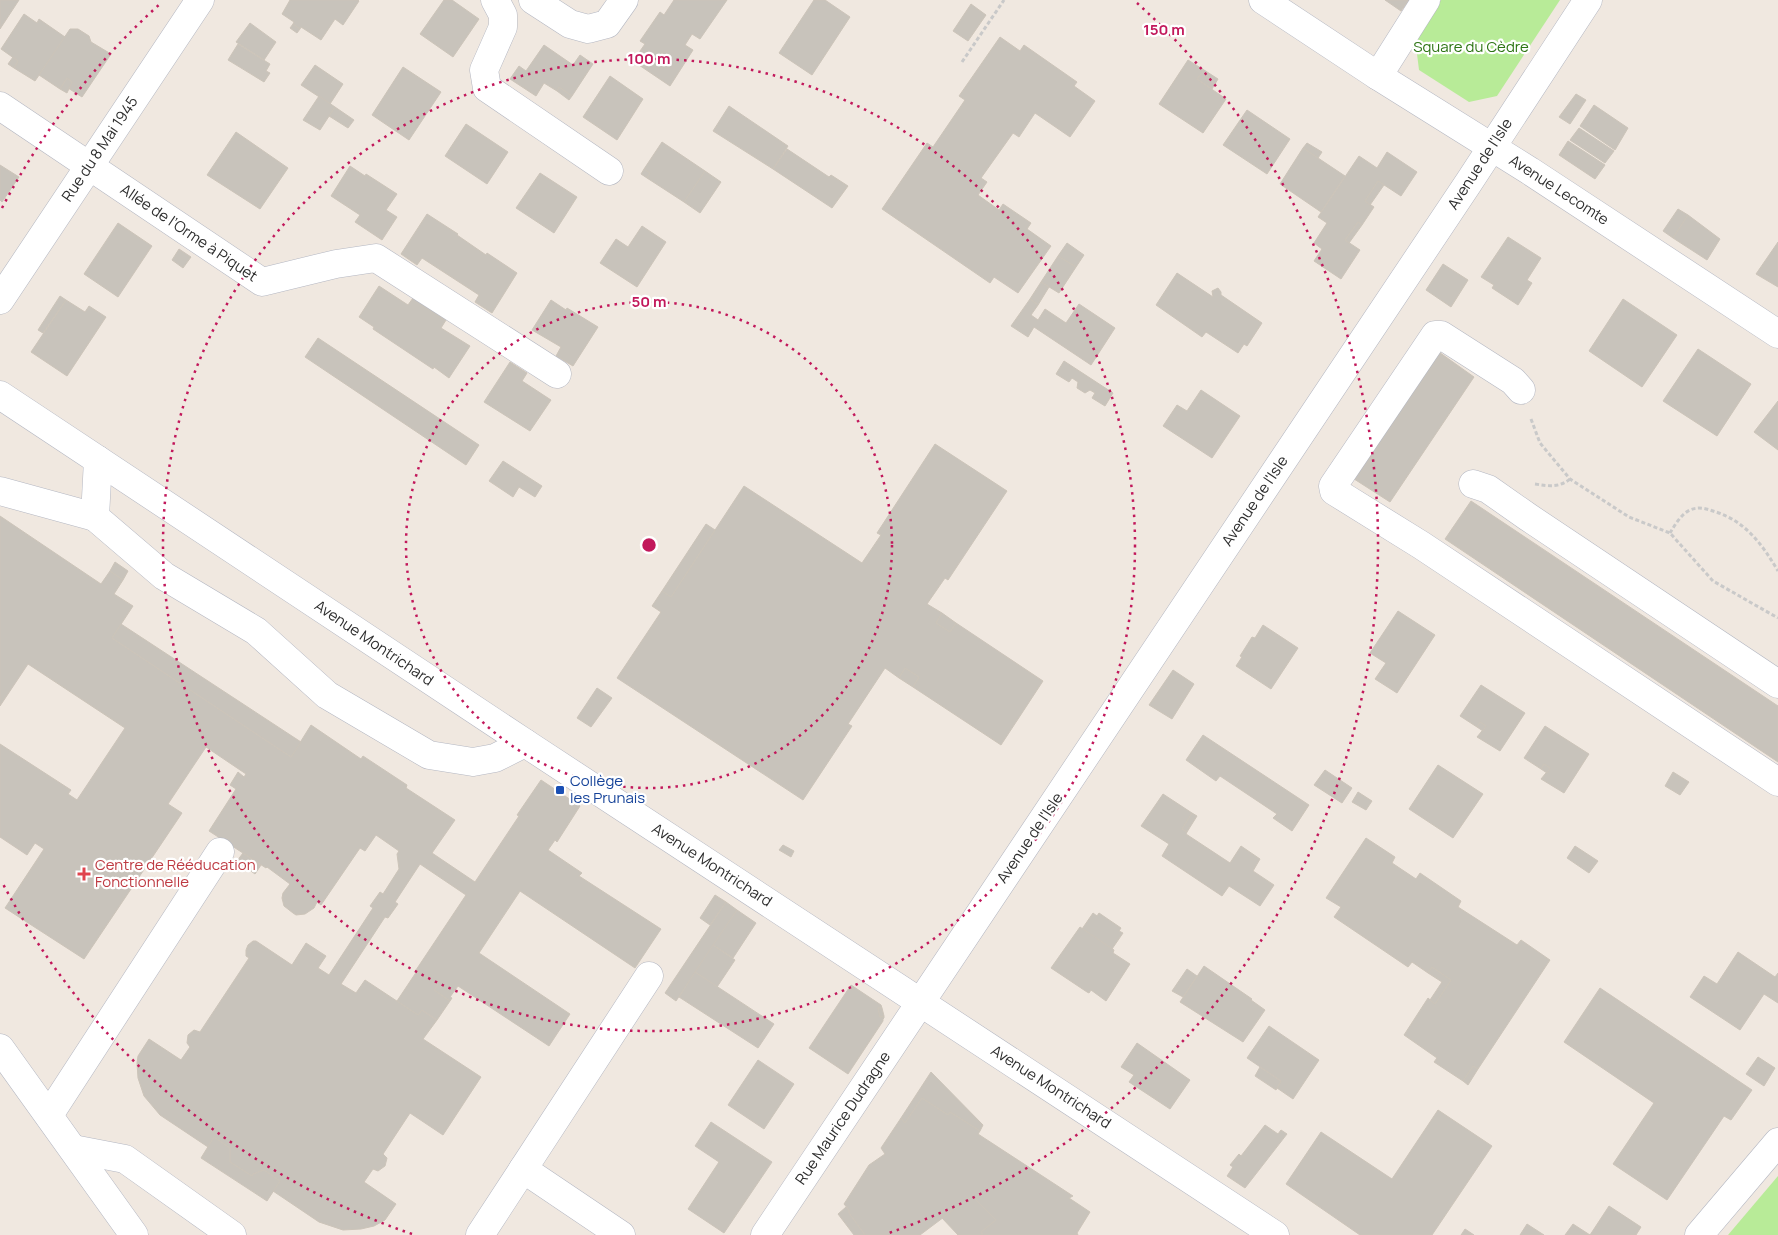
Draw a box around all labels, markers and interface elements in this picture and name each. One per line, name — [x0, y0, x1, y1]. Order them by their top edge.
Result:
text: 150 m — [1143, 19, 1185, 40]
park label: Square du Cèdre — [1413, 36, 1529, 57]
text: 100 m — [628, 48, 670, 69]
street label: Rue du 8 Mai 1945 — [57, 92, 143, 205]
street label: Avenue de l'Isle — [1442, 114, 1517, 213]
street label: Avenue Lecomte — [1505, 149, 1613, 230]
street label: Allée de l’Orme à Piquet — [117, 179, 262, 286]
text: 50 m — [631, 291, 667, 312]
street label: Avenue de l'Isle — [1217, 451, 1293, 550]
centre of rings — [640, 536, 658, 554]
street label: Avenue Montrichard — [311, 595, 438, 690]
place label: Collège les Prunais — [570, 770, 645, 808]
marker: Collège les Prunais — [554, 784, 566, 796]
street label: Avenue de l'Isle — [992, 788, 1068, 887]
street label: Avenue Montrichard — [648, 818, 776, 911]
place label: Centre de Rééducation Fonctionnelle — [95, 854, 256, 892]
marker: Centre de Rééducation Fonctionnelle — [77, 867, 91, 881]
street label: Avenue Montrichard — [987, 1040, 1115, 1133]
street label: Rue Maurice Dudragne — [790, 1047, 895, 1188]

